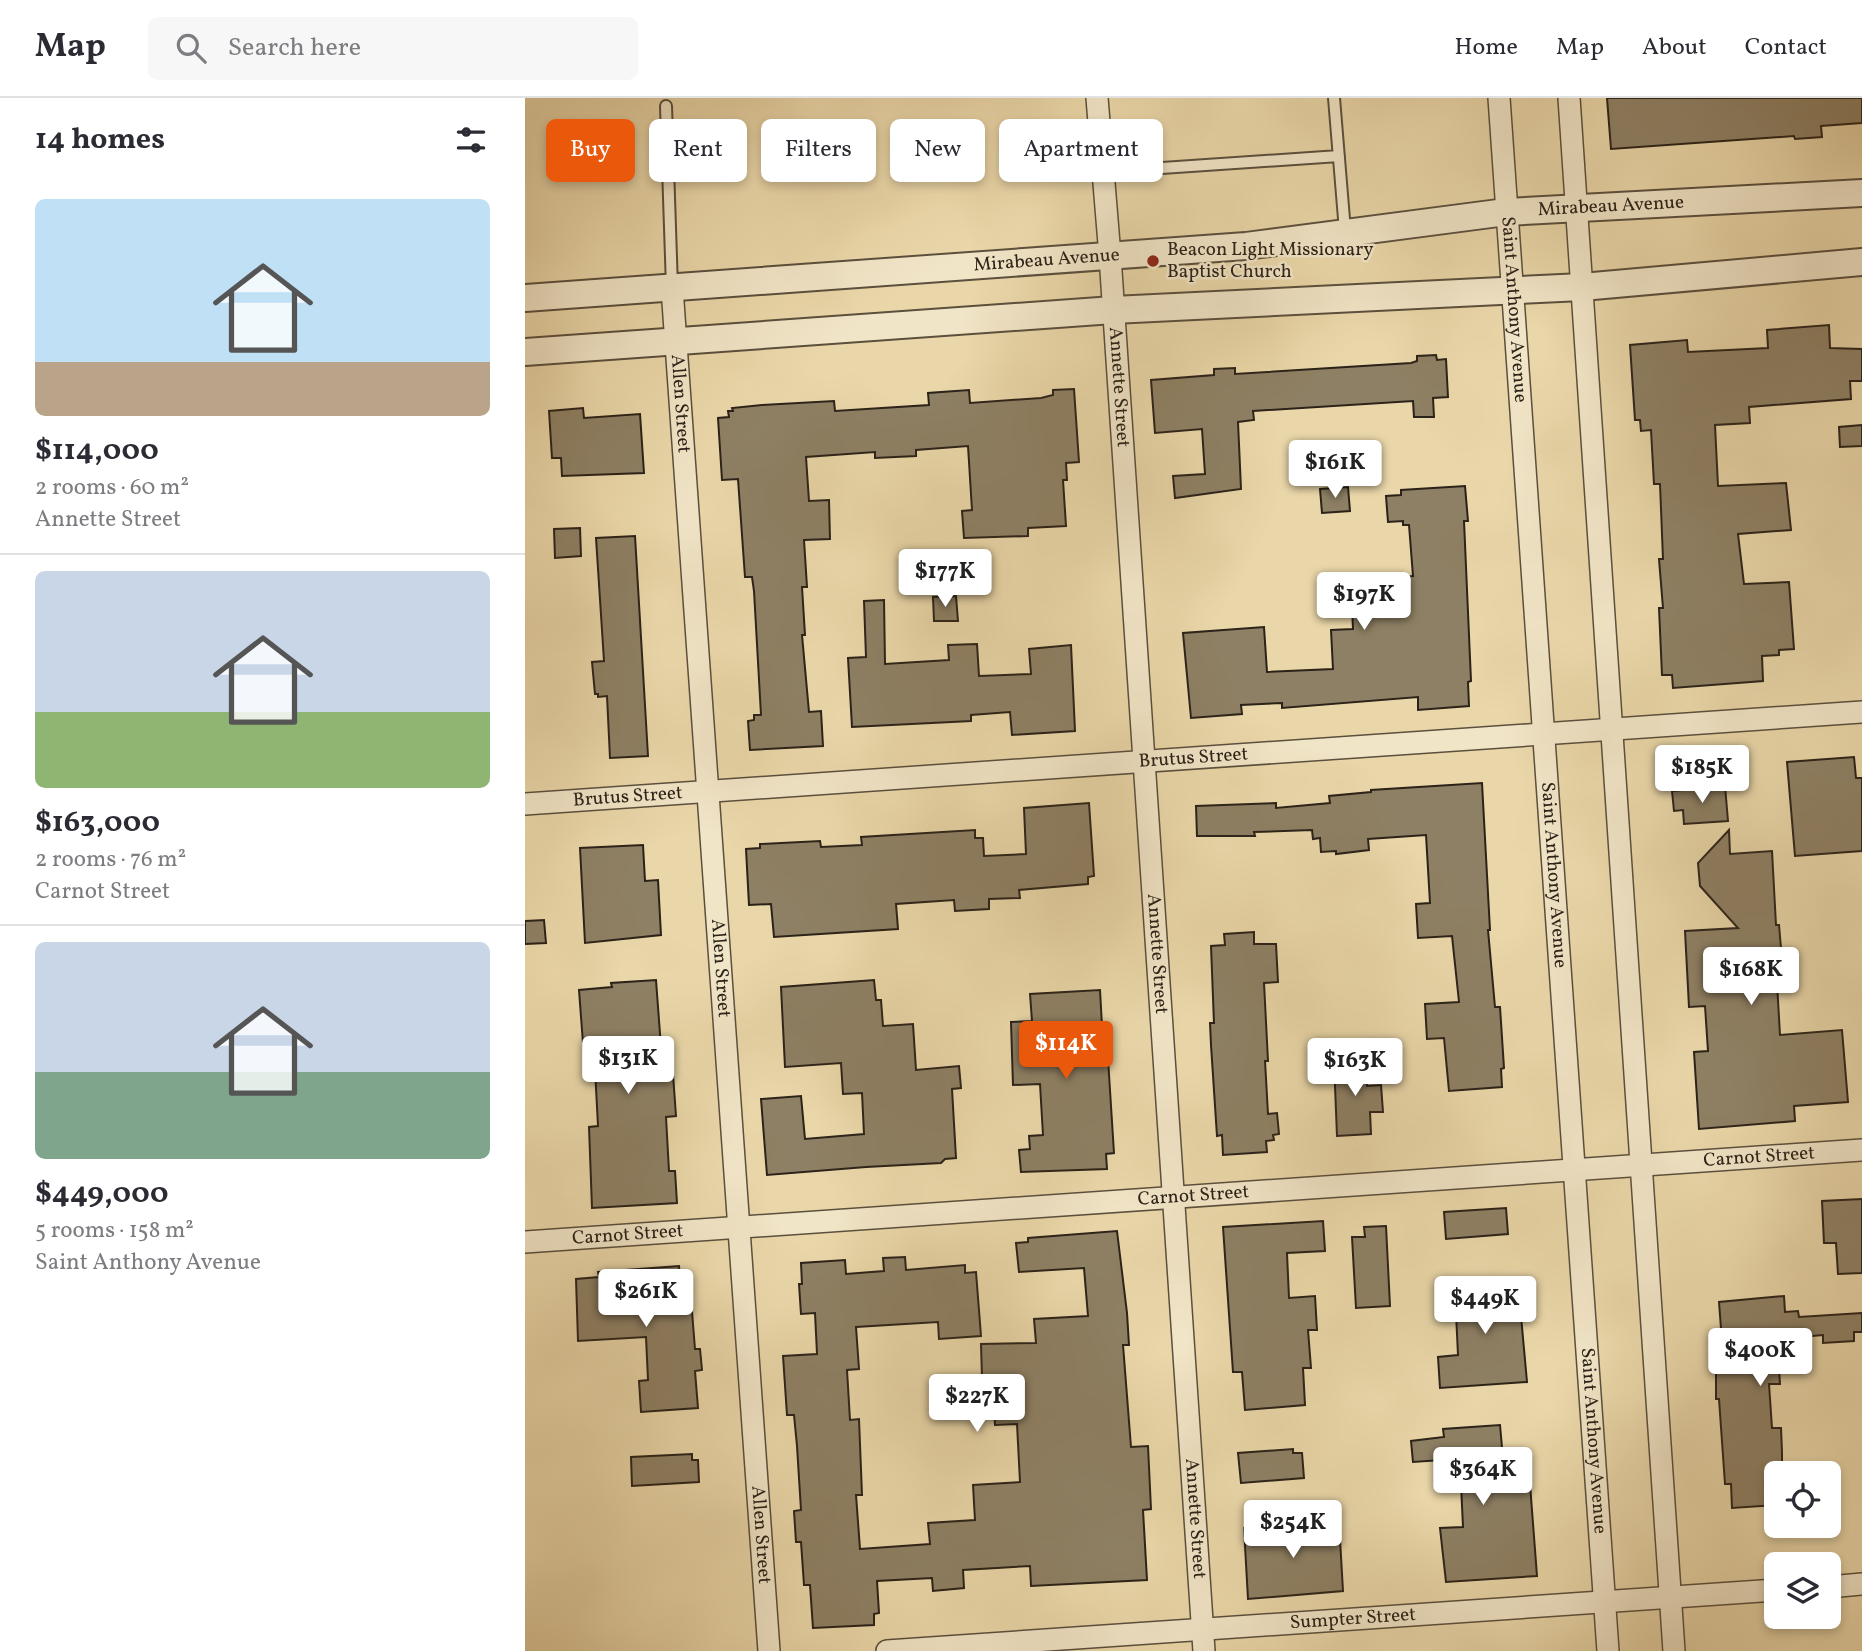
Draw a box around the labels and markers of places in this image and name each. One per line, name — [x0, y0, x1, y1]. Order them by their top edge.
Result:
place label: Beacon Light Missionary Baptist Church — [1167, 237, 1373, 285]
marker: Beacon Light Missionary Baptist Church — [1145, 253, 1161, 269]
pin: $161K — [1286, 440, 1384, 500]
pin: $177K — [896, 550, 994, 609]
pin: $197K — [1315, 573, 1413, 632]
pin: $185K — [1653, 746, 1751, 805]
pin: $168K — [1702, 948, 1800, 1007]
pin: $114K — [1017, 1021, 1115, 1081]
pin: $131K — [579, 1037, 677, 1096]
pin: $163K — [1306, 1038, 1404, 1098]
pin: $261K — [597, 1270, 695, 1329]
pin: $449K — [1436, 1276, 1534, 1336]
pin: $400K — [1711, 1328, 1809, 1388]
pin: $227K — [928, 1374, 1026, 1434]
pin: $364K — [1434, 1448, 1532, 1507]
pin: $254K — [1244, 1500, 1342, 1560]

